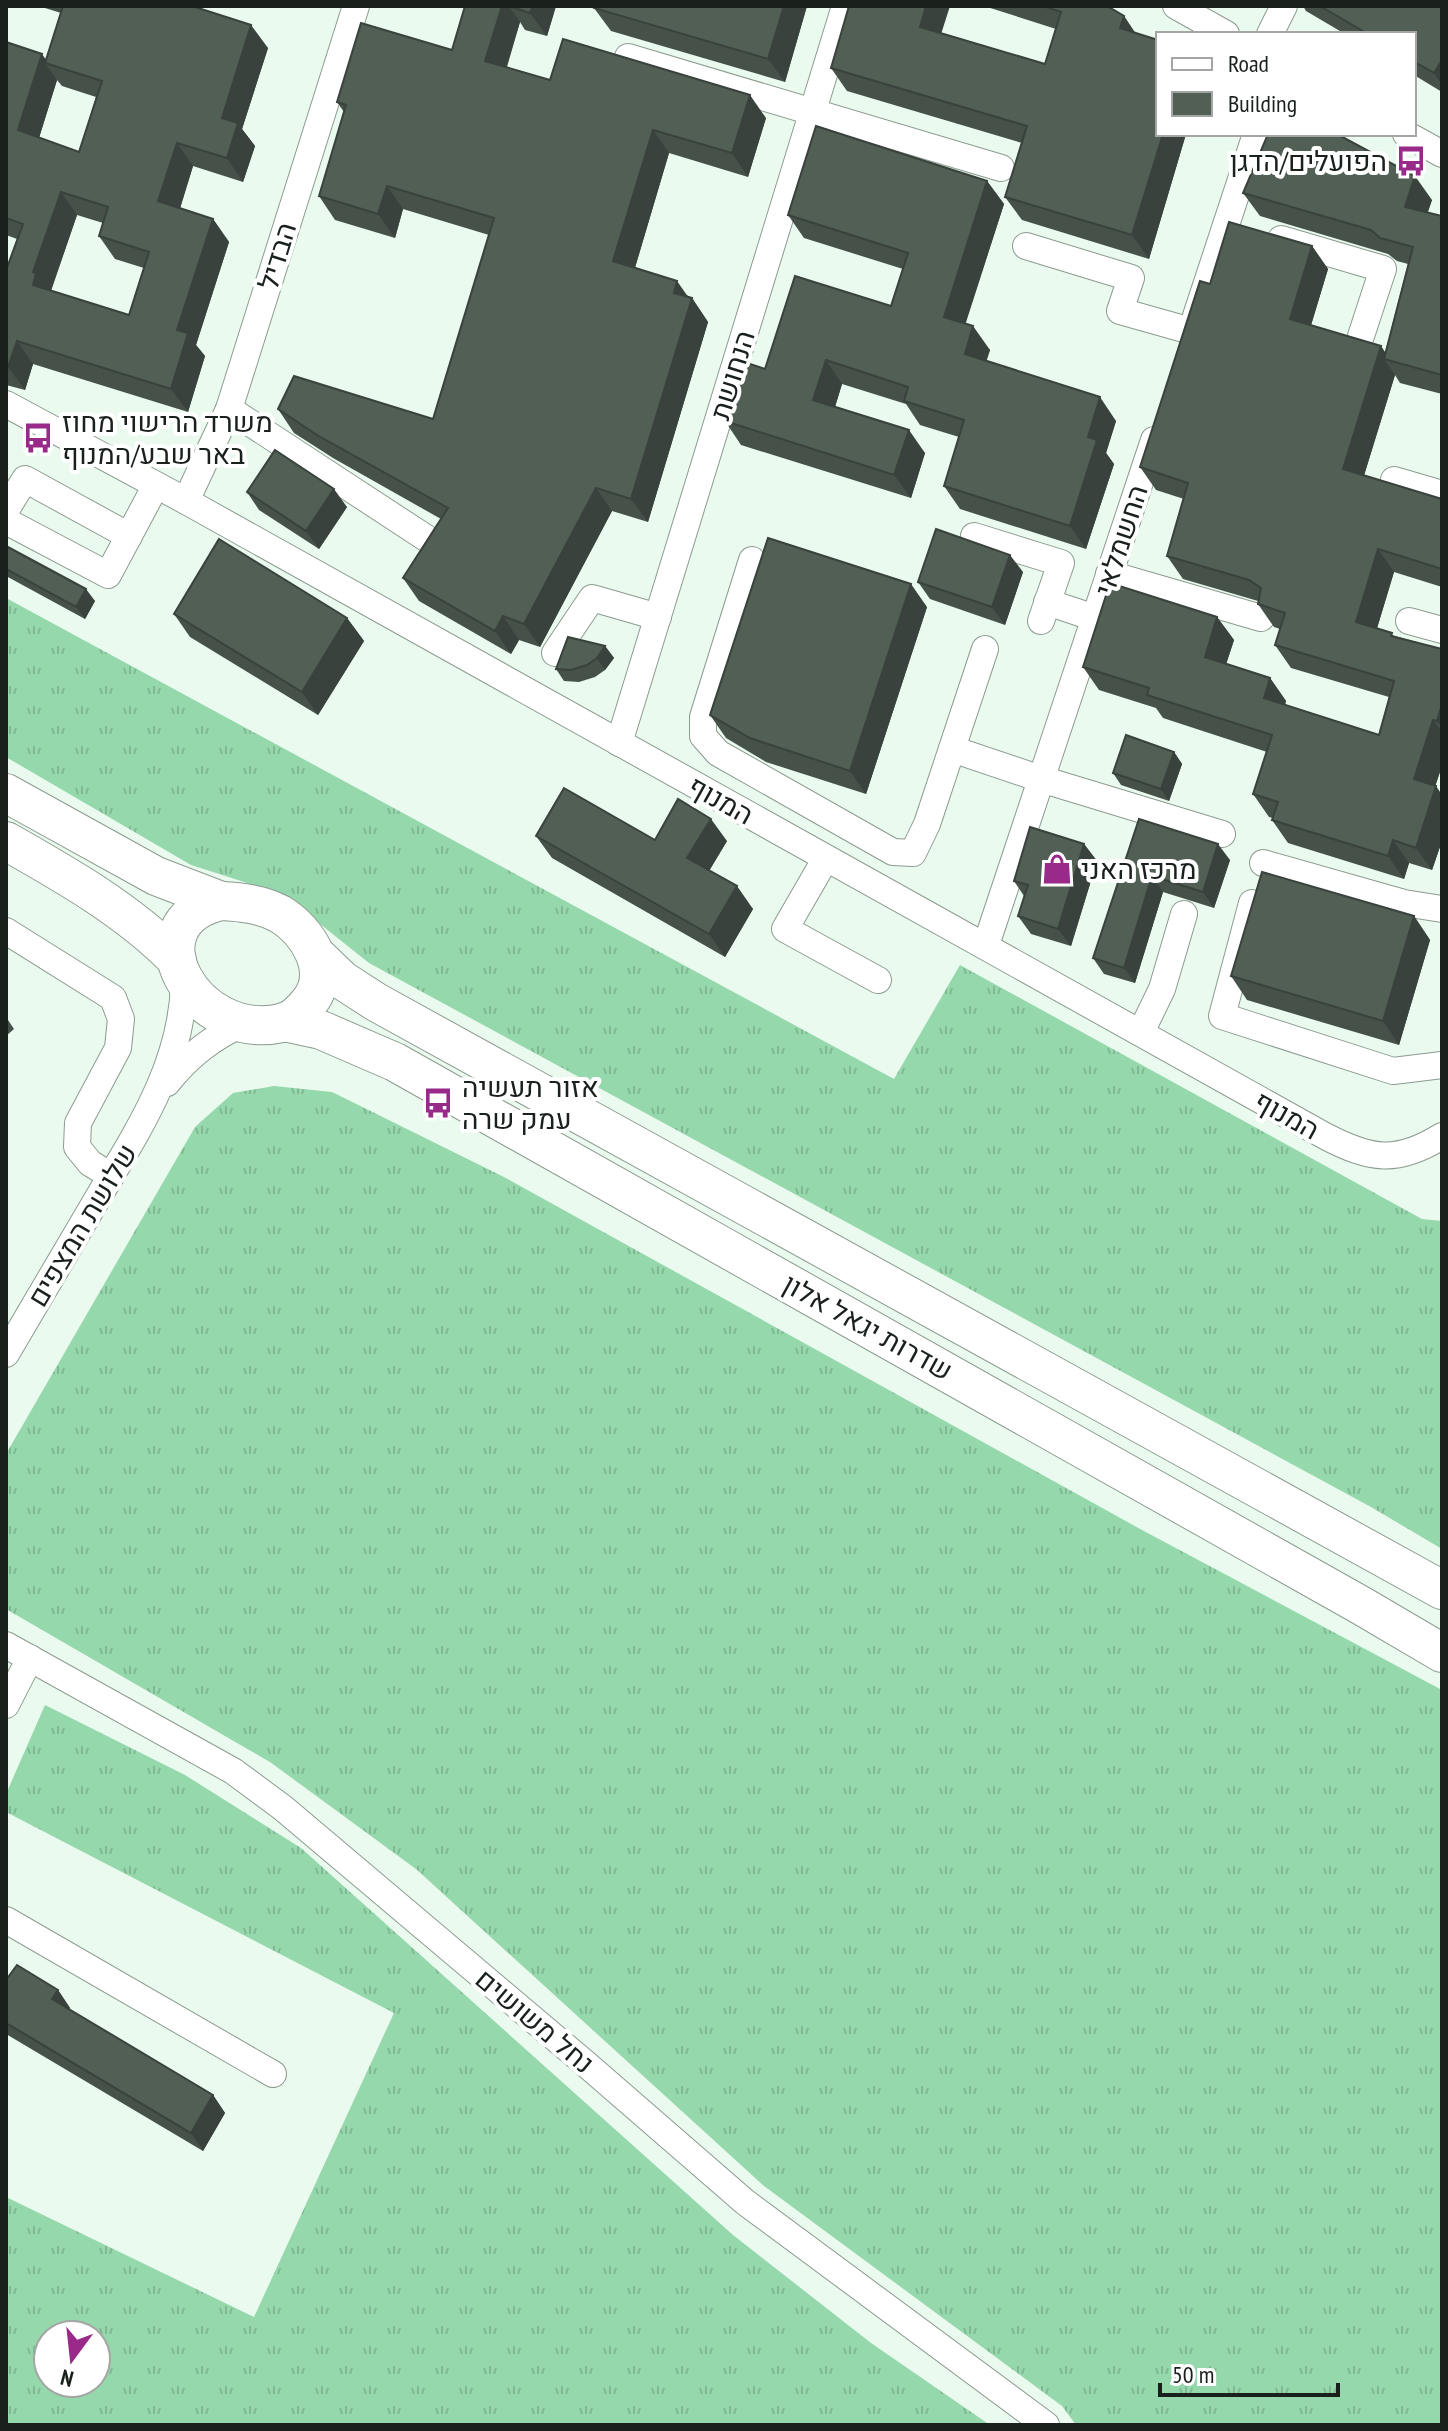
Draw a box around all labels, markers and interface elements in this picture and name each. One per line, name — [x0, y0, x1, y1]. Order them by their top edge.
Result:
legend — [1156, 32, 1416, 136]
text: Road — [1228, 48, 1269, 79]
text: Building — [1228, 88, 1297, 119]
place label: הפועלים/הדגן — [1230, 142, 1387, 179]
bus stop icon: הפועלים/הדגן — [1394, 144, 1428, 178]
street label: הבדיל — [249, 218, 304, 294]
street label: הנחושת — [700, 326, 763, 424]
place label: משרד הרישוי מחוז באר שבע/המנוף — [62, 403, 273, 472]
bus stop icon: משרד הרישוי מחוז באר שבע/המנוף — [21, 421, 55, 455]
street label: החשמלאי — [1085, 480, 1156, 600]
street label: המנוף — [682, 767, 760, 833]
place label: מרכז האני — [1081, 850, 1196, 887]
shop icon: מרכז האני — [1040, 852, 1074, 886]
place label: אזור תעשיה עמק שרה — [462, 1068, 599, 1137]
street label: המנוף — [1248, 1082, 1326, 1148]
bus stop icon: אזור תעשיה עמק שרה — [421, 1086, 455, 1120]
street label: שלושת המצפים — [18, 1136, 145, 1313]
street label: שדרות יגאל אלון — [777, 1265, 960, 1388]
street label: נחל משושים — [468, 1960, 602, 2081]
north arrow — [32, 2319, 112, 2399]
scale bar — [1160, 2347, 1338, 2397]
text: 50 m — [1172, 2359, 1214, 2390]
text: N — [57, 2363, 76, 2393]

